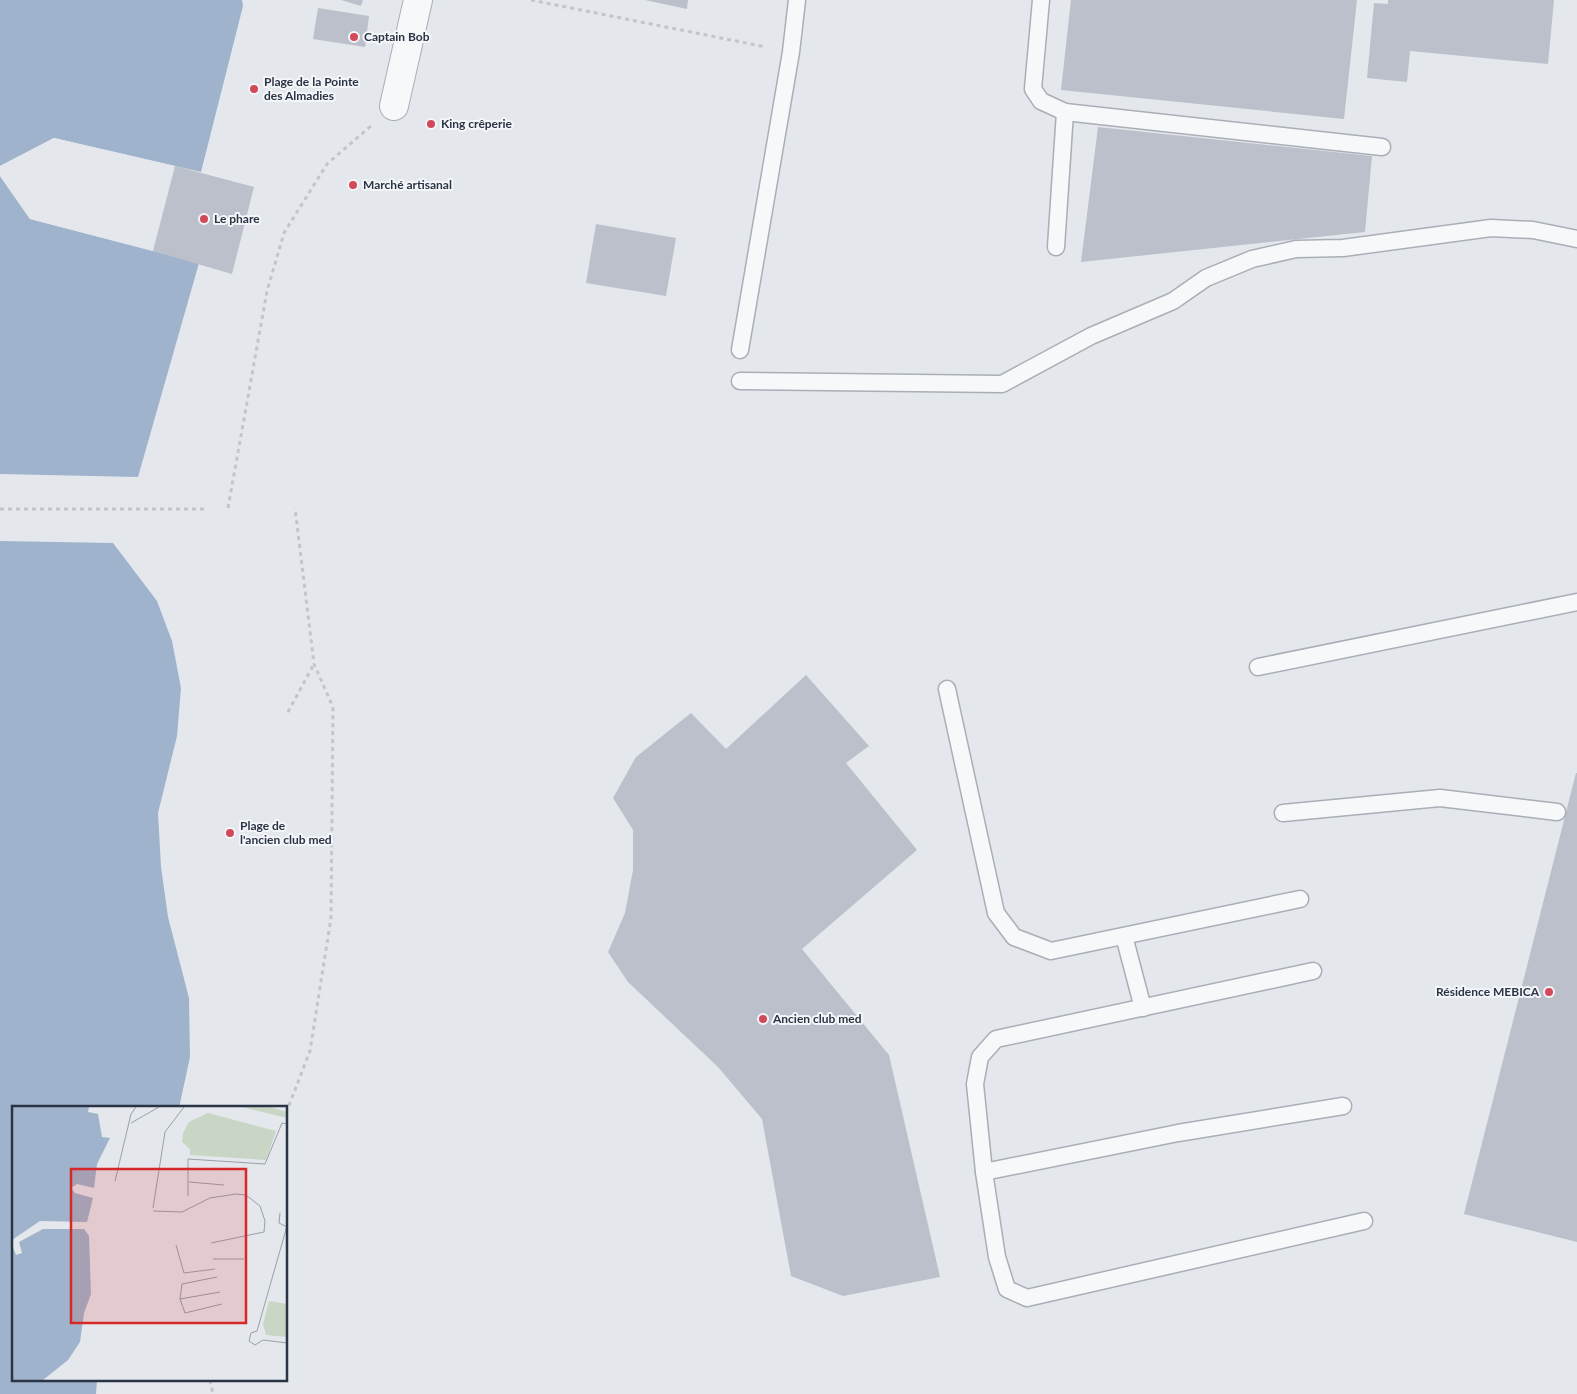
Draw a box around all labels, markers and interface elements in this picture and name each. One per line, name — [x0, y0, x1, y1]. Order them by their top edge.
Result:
place label: Captain Bob — [364, 29, 430, 44]
marker: Captain Bob — [348, 31, 360, 43]
place label: Plage de la Pointe des Almadies — [264, 74, 359, 103]
marker: Plage de la Pointe des Almadies — [248, 83, 260, 95]
place label: King crêperie — [441, 116, 513, 131]
marker: King crêperie — [425, 118, 437, 130]
place label: Marché artisanal — [363, 177, 452, 192]
marker: Marché artisanal — [347, 179, 359, 191]
place label: Le phare — [214, 211, 260, 226]
marker: Le phare — [198, 213, 210, 225]
place label: Plage de l'ancien club med — [240, 818, 332, 847]
marker: Plage de l'ancien club med — [224, 827, 236, 839]
place label: Résidence MEBICA — [1436, 984, 1540, 999]
marker: Résidence MEBICA — [1543, 986, 1555, 998]
place label: Ancien club med — [772, 1011, 862, 1026]
marker: Ancien club med — [757, 1013, 769, 1025]
inset map — [12, 1106, 288, 1382]

